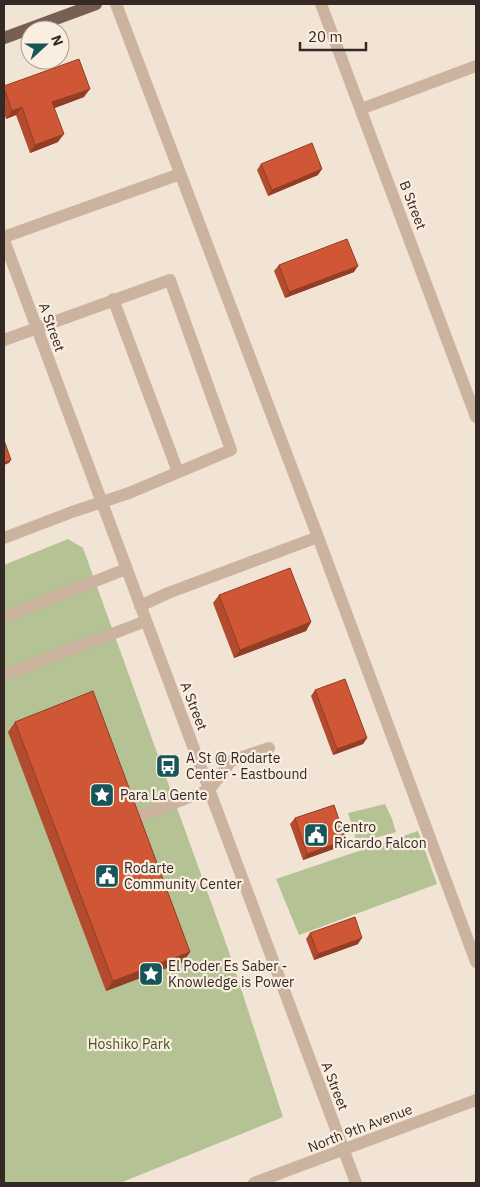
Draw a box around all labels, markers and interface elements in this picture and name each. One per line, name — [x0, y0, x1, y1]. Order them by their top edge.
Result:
north arrow — [20, 20, 70, 70]
scale bar — [300, 20, 366, 52]
text: 20 m — [308, 27, 343, 46]
text: N — [47, 32, 67, 48]
street label: B Street — [395, 178, 431, 232]
street label: A Street — [35, 300, 69, 354]
street label: A Street — [177, 679, 212, 733]
place label: A St @ Rodarte Center - Eastbound — [186, 749, 307, 783]
bus stop icon: A St @ Rodarte Center - Eastbound — [155, 753, 181, 779]
place icon: Para La Gente — [89, 782, 115, 808]
place label: Para La Gente — [120, 786, 208, 804]
place label: Centro Ricardo Falcon — [334, 818, 427, 852]
public building icon: Centro Ricardo Falcon — [303, 822, 329, 848]
place label: Rodarte Community Center — [124, 859, 242, 893]
public building icon: Rodarte Community Center — [94, 863, 120, 889]
place label: El Poder Es Saber - Knowledge is Power — [168, 957, 294, 991]
place icon: El Poder Es Saber - Knowledge is Power — [138, 961, 164, 987]
park label: Hoshiko Park — [88, 1035, 171, 1053]
street label: A Street — [318, 1059, 353, 1113]
street label: North 9th Avenue — [305, 1100, 415, 1156]

